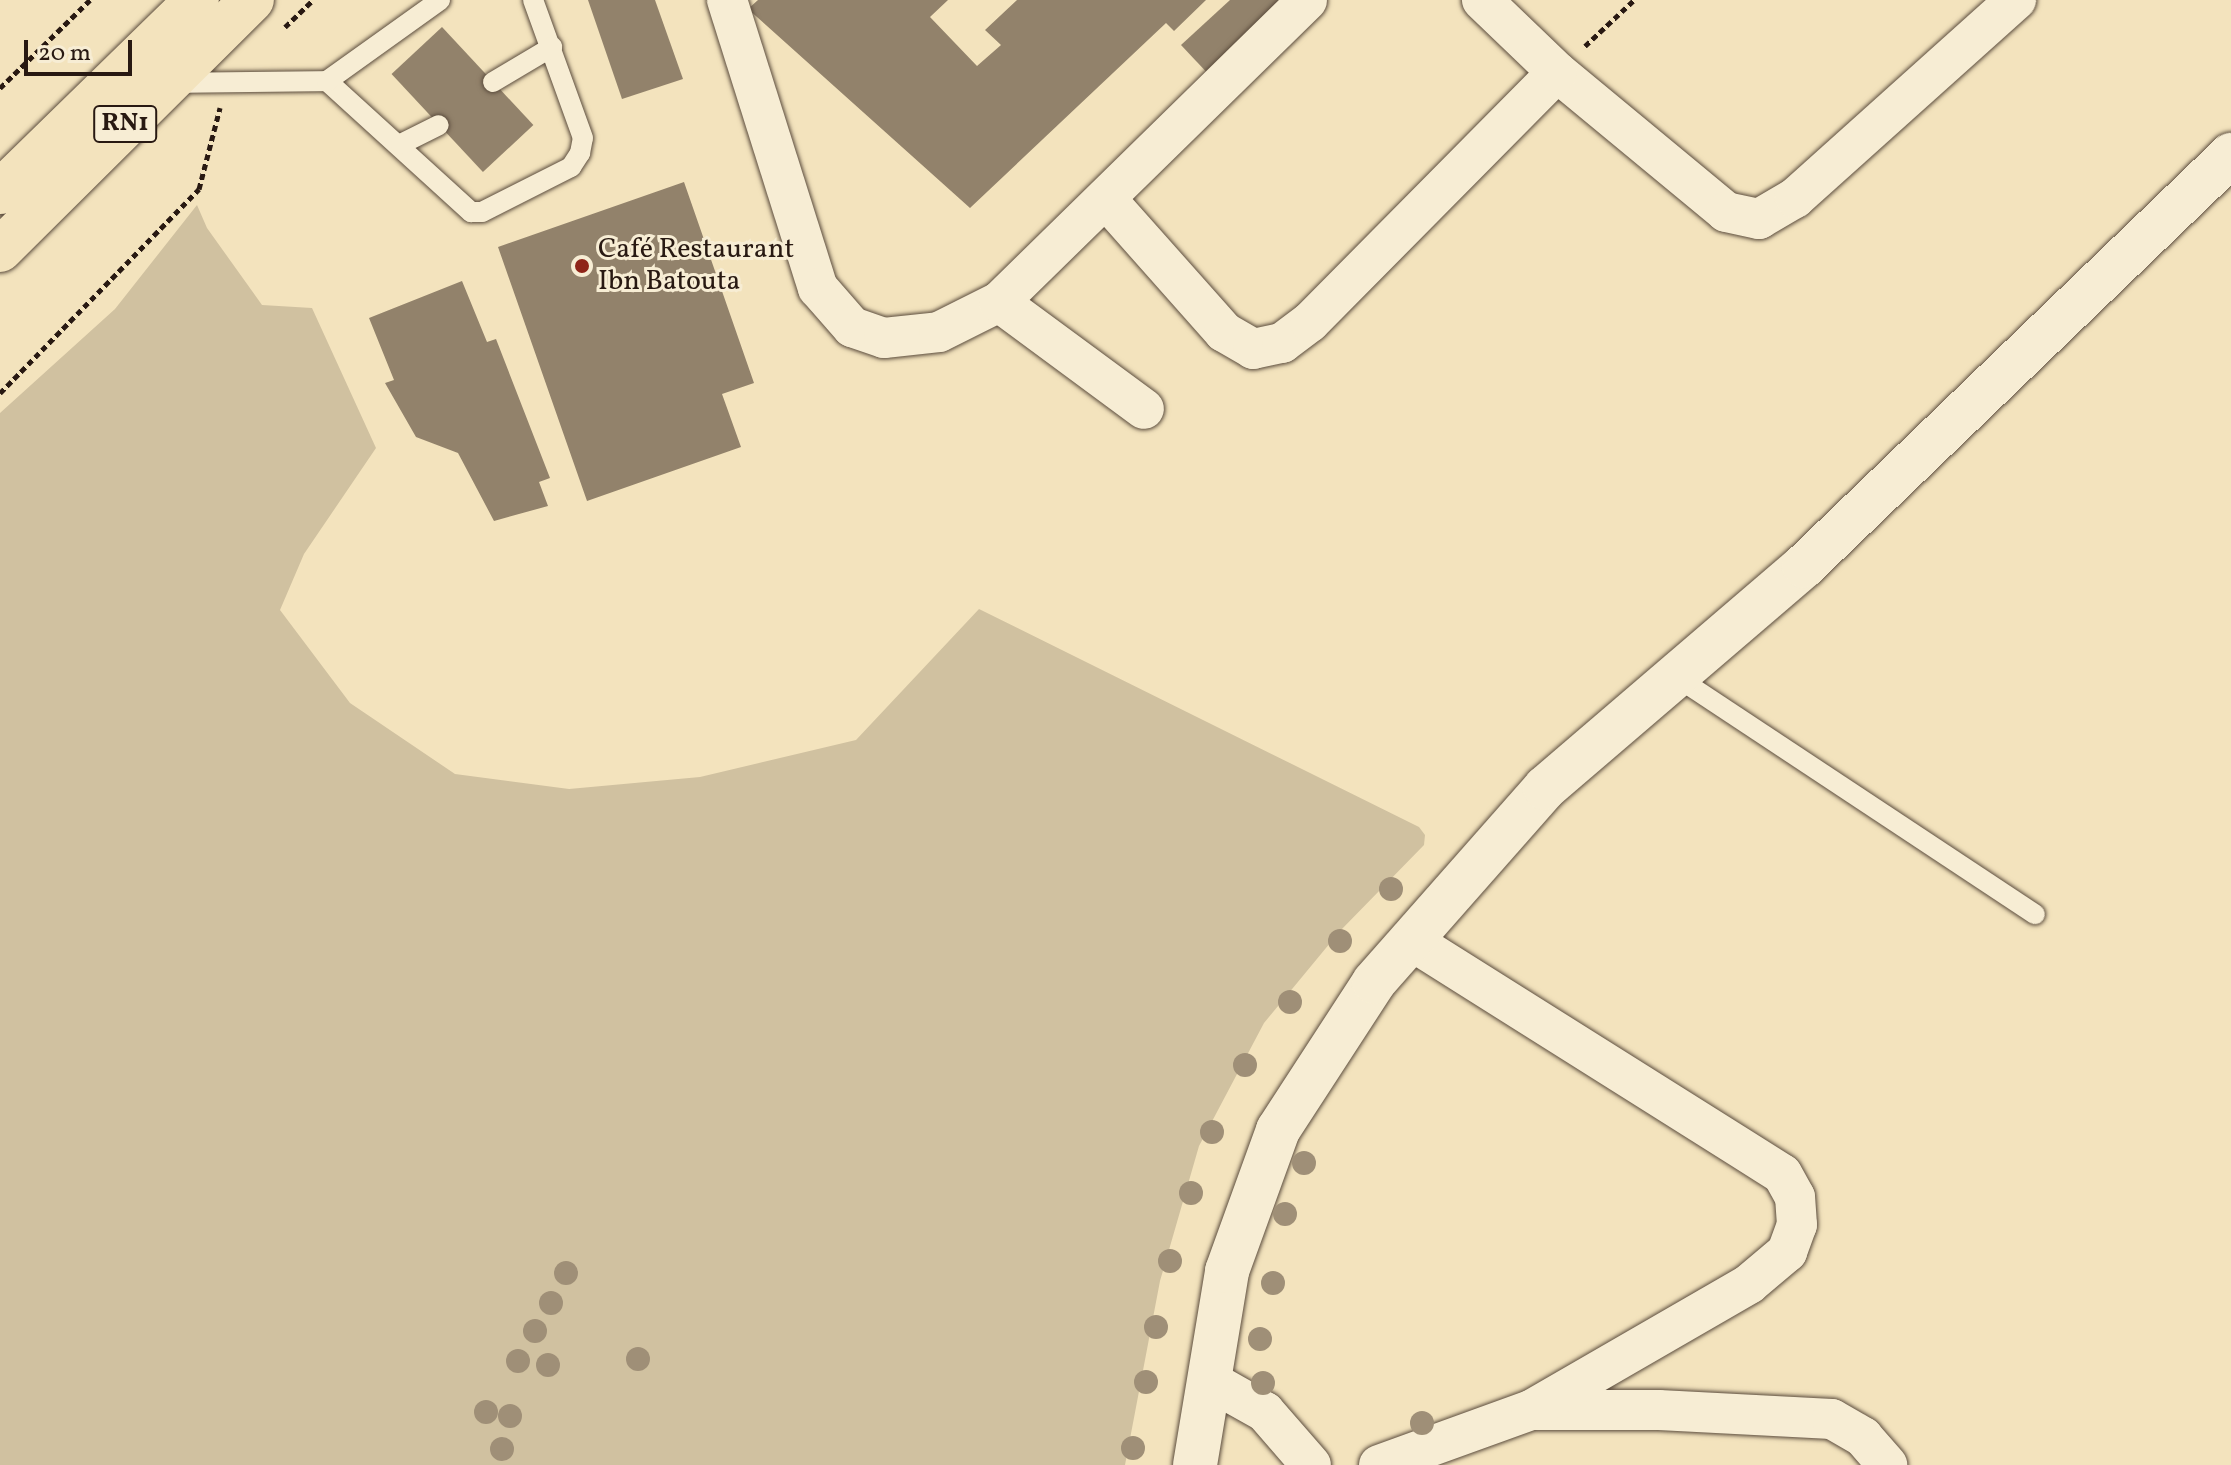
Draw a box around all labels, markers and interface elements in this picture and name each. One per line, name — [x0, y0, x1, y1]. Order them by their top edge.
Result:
scale bar — [28, 24, 136, 74]
text: 20 m — [38, 37, 91, 71]
road number: RN1 — [93, 102, 157, 146]
place label: Café Restaurant Ibn Batouta — [598, 233, 794, 299]
marker: Café Restaurant Ibn Batouta — [573, 257, 591, 275]

